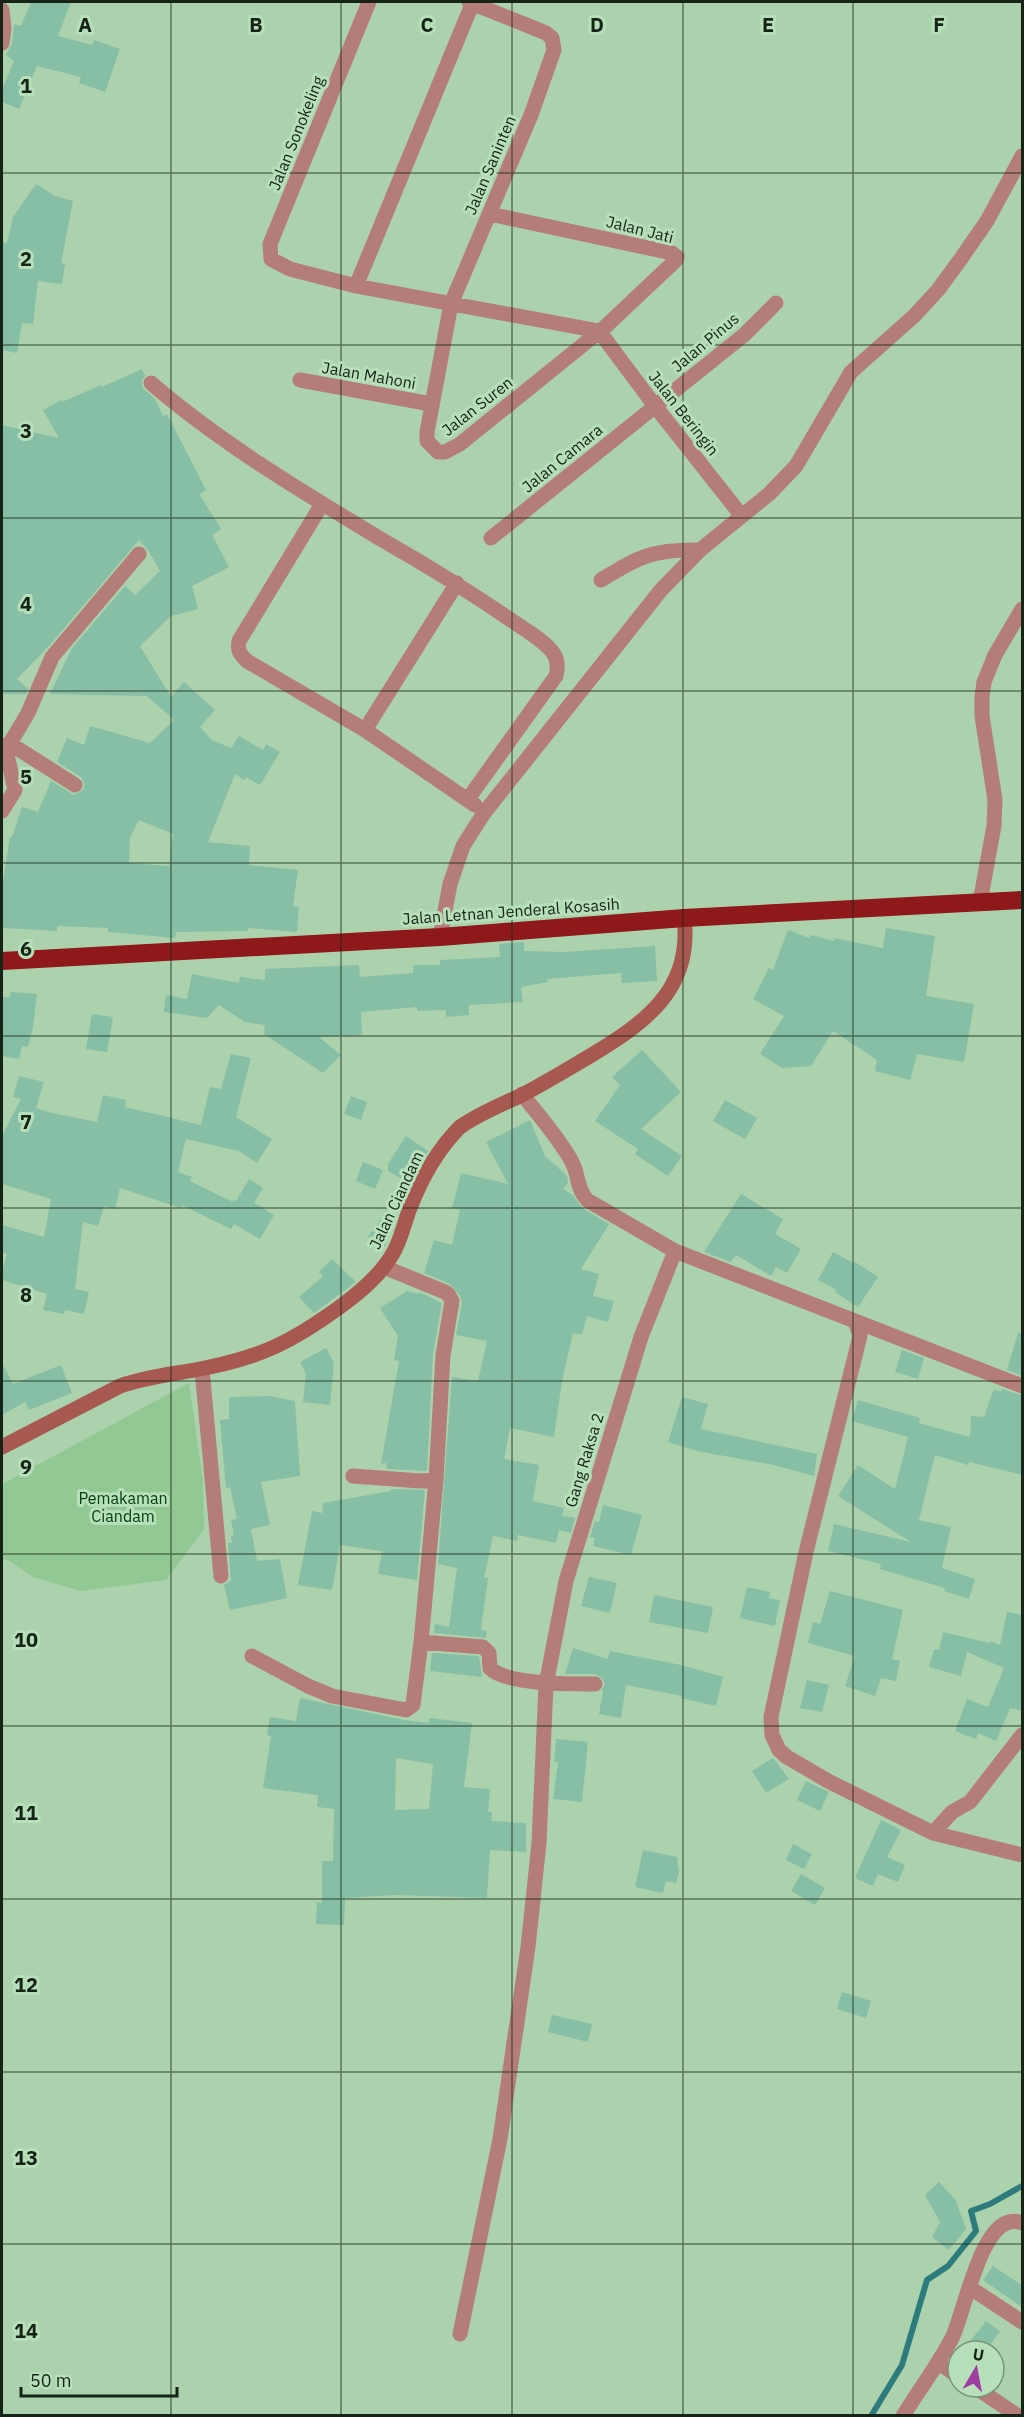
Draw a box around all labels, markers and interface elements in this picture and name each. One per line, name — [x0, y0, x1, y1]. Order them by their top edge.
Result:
text: A — [78, 11, 92, 38]
text: B — [249, 11, 263, 38]
text: C — [420, 11, 434, 38]
text: D — [590, 11, 604, 38]
text: E — [762, 11, 774, 38]
text: F — [933, 11, 945, 38]
text: 1 — [20, 72, 32, 99]
street label: Jalan Sonokeling — [264, 72, 328, 193]
street label: Jalan Saninten — [460, 112, 520, 218]
street label: Jalan Jati — [604, 211, 676, 247]
text: 2 — [20, 245, 32, 272]
street label: Jalan Pinus — [667, 308, 743, 376]
street label: Jalan Mahoni — [320, 357, 418, 393]
street label: Jalan Beringin — [645, 367, 723, 459]
street label: Jalan Suren — [438, 372, 516, 440]
text: 3 — [20, 417, 32, 444]
street label: Jalan Camara — [518, 419, 607, 497]
text: 4 — [20, 590, 32, 617]
text: 5 — [20, 763, 32, 790]
street label: Jalan Letnan Jenderal Kosasih — [402, 893, 620, 929]
text: 6 — [20, 935, 32, 962]
text: 7 — [20, 1108, 32, 1135]
street label: Jalan Ciandam — [365, 1148, 427, 1252]
text: 8 — [20, 1281, 32, 1308]
street label: Gang Raksa 2 — [560, 1410, 608, 1510]
text: 9 — [20, 1453, 32, 1480]
park label: Pemakaman Ciandam — [78, 1488, 168, 1526]
text: 10 — [14, 1626, 38, 1653]
text: 11 — [14, 1799, 38, 1826]
text: 12 — [14, 1971, 38, 1998]
text: 13 — [14, 2144, 38, 2171]
text: 14 — [14, 2317, 38, 2344]
north arrow — [946, 2339, 1006, 2399]
text: U — [971, 2343, 986, 2365]
scale bar — [21, 2360, 177, 2398]
text: 50 m — [30, 2369, 72, 2392]

